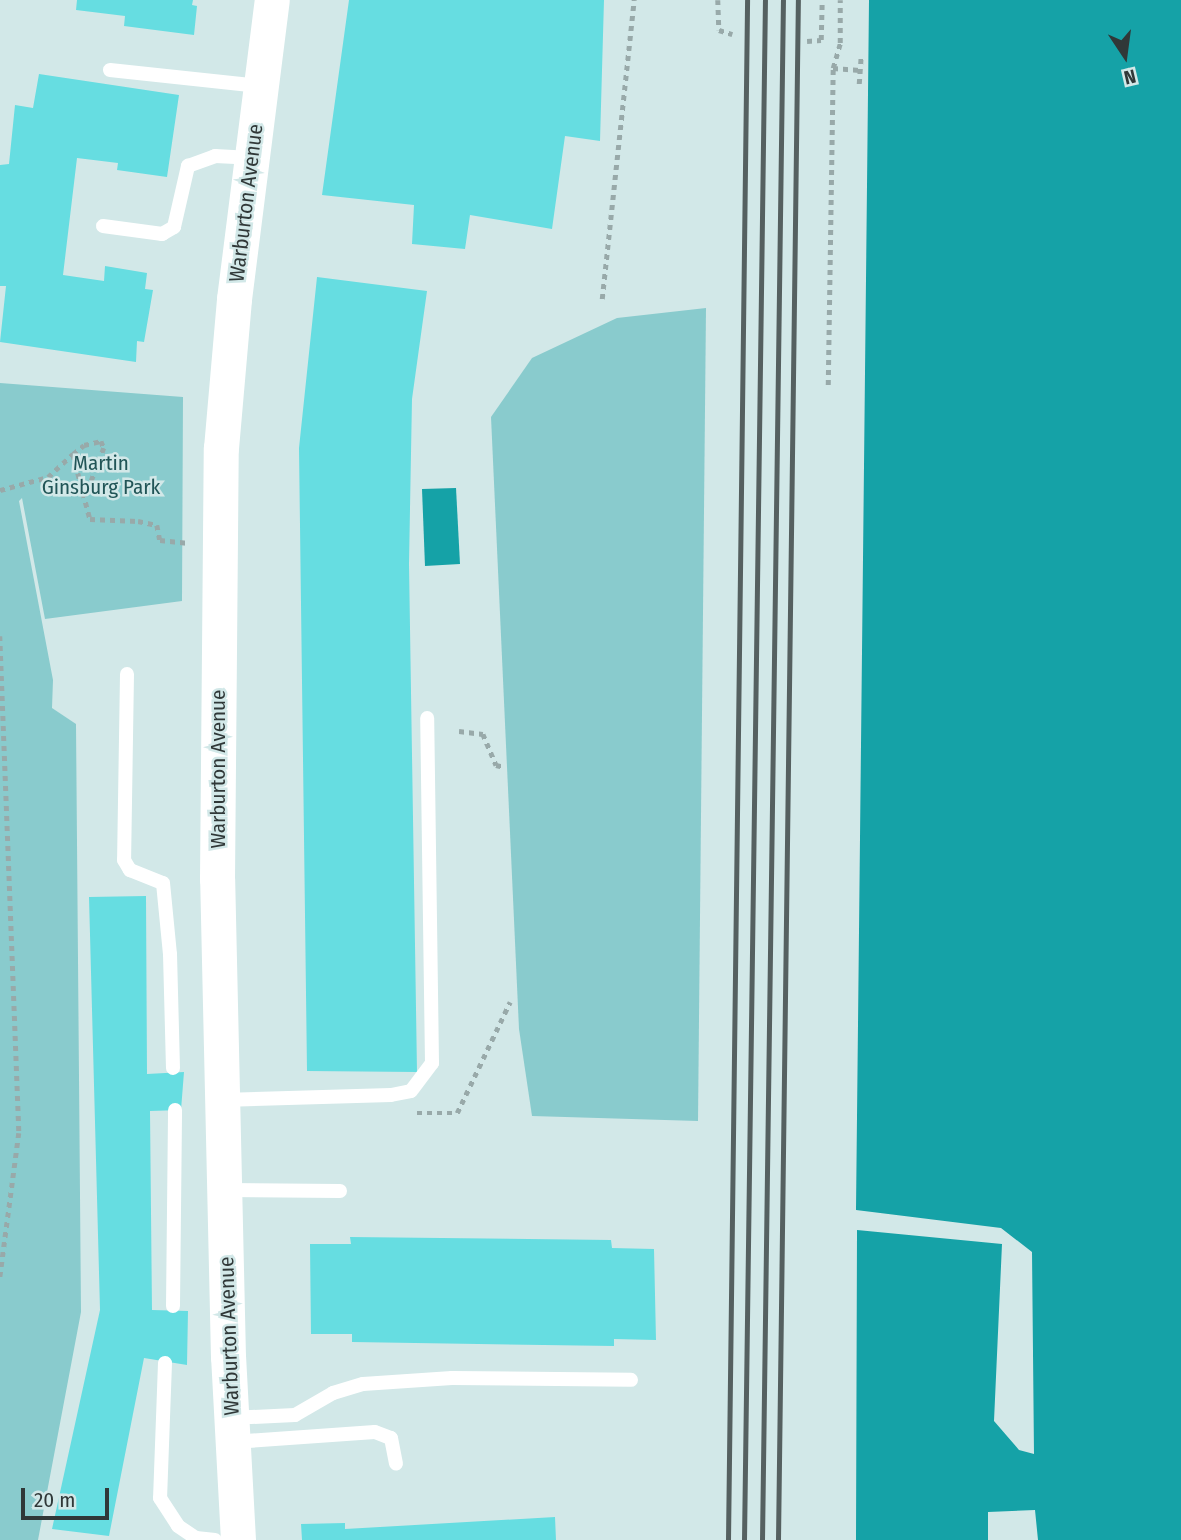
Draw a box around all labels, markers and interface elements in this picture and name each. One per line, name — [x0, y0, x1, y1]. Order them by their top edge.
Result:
north arrow — [1090, 21, 1160, 91]
text: N — [1122, 64, 1138, 89]
street label: Warburton Avenue — [224, 123, 268, 283]
park label: Martin Ginsburg Park — [42, 450, 160, 500]
street label: Warburton Avenue — [205, 690, 231, 848]
street label: Warburton Avenue — [214, 1256, 244, 1416]
scale bar — [24, 1474, 112, 1518]
text: 20 m — [34, 1487, 75, 1513]

